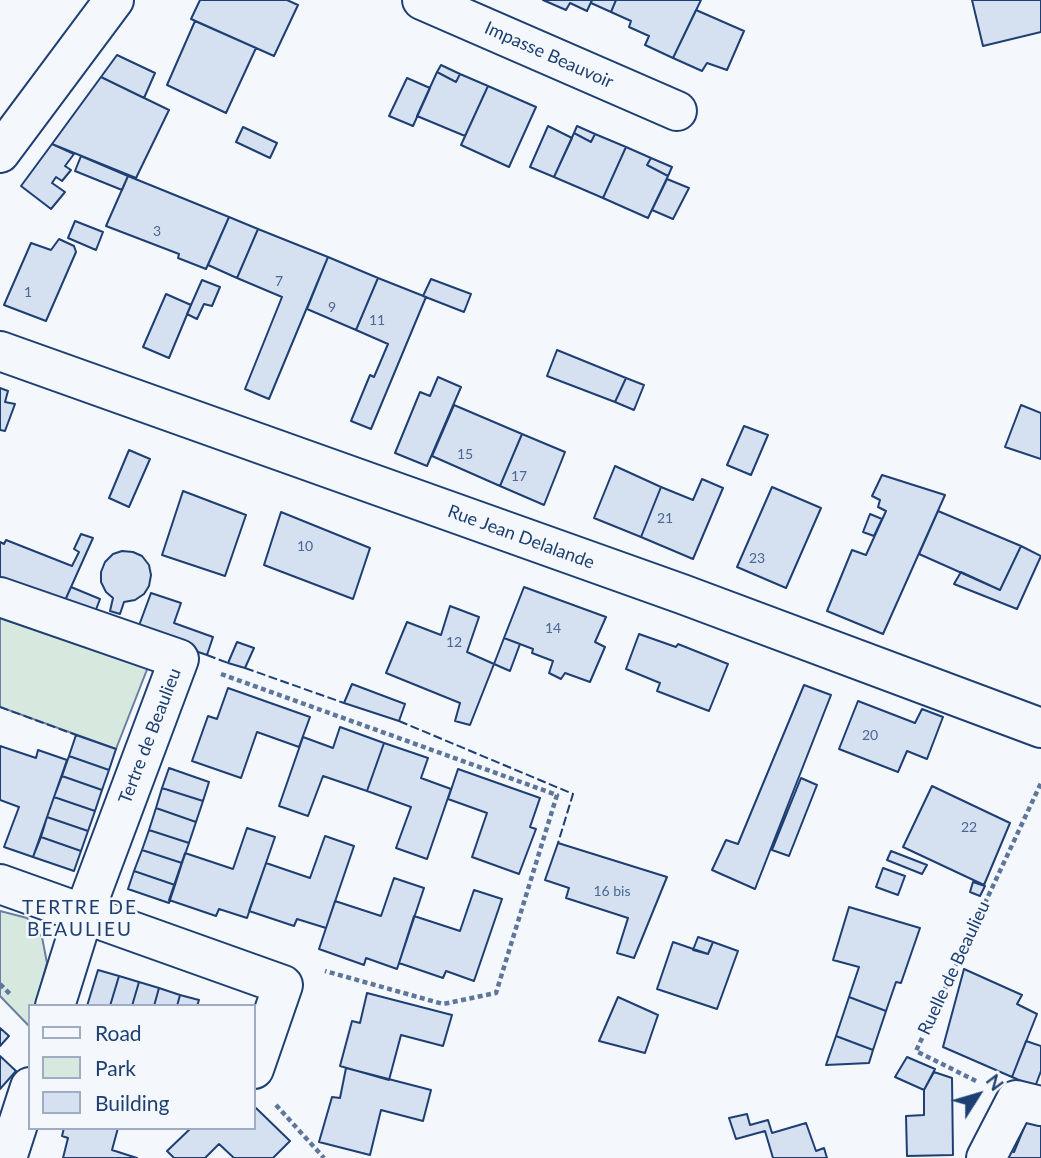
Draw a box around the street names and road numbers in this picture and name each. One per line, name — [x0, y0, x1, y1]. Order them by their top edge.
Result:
street label: Impasse Beauvoir — [481, 17, 617, 93]
street label: Rue Jean Delalande — [445, 500, 597, 574]
street label: Tertre de Beaulieu — [114, 665, 186, 807]
street label: Ruelle de Beaulieu — [914, 898, 994, 1038]

